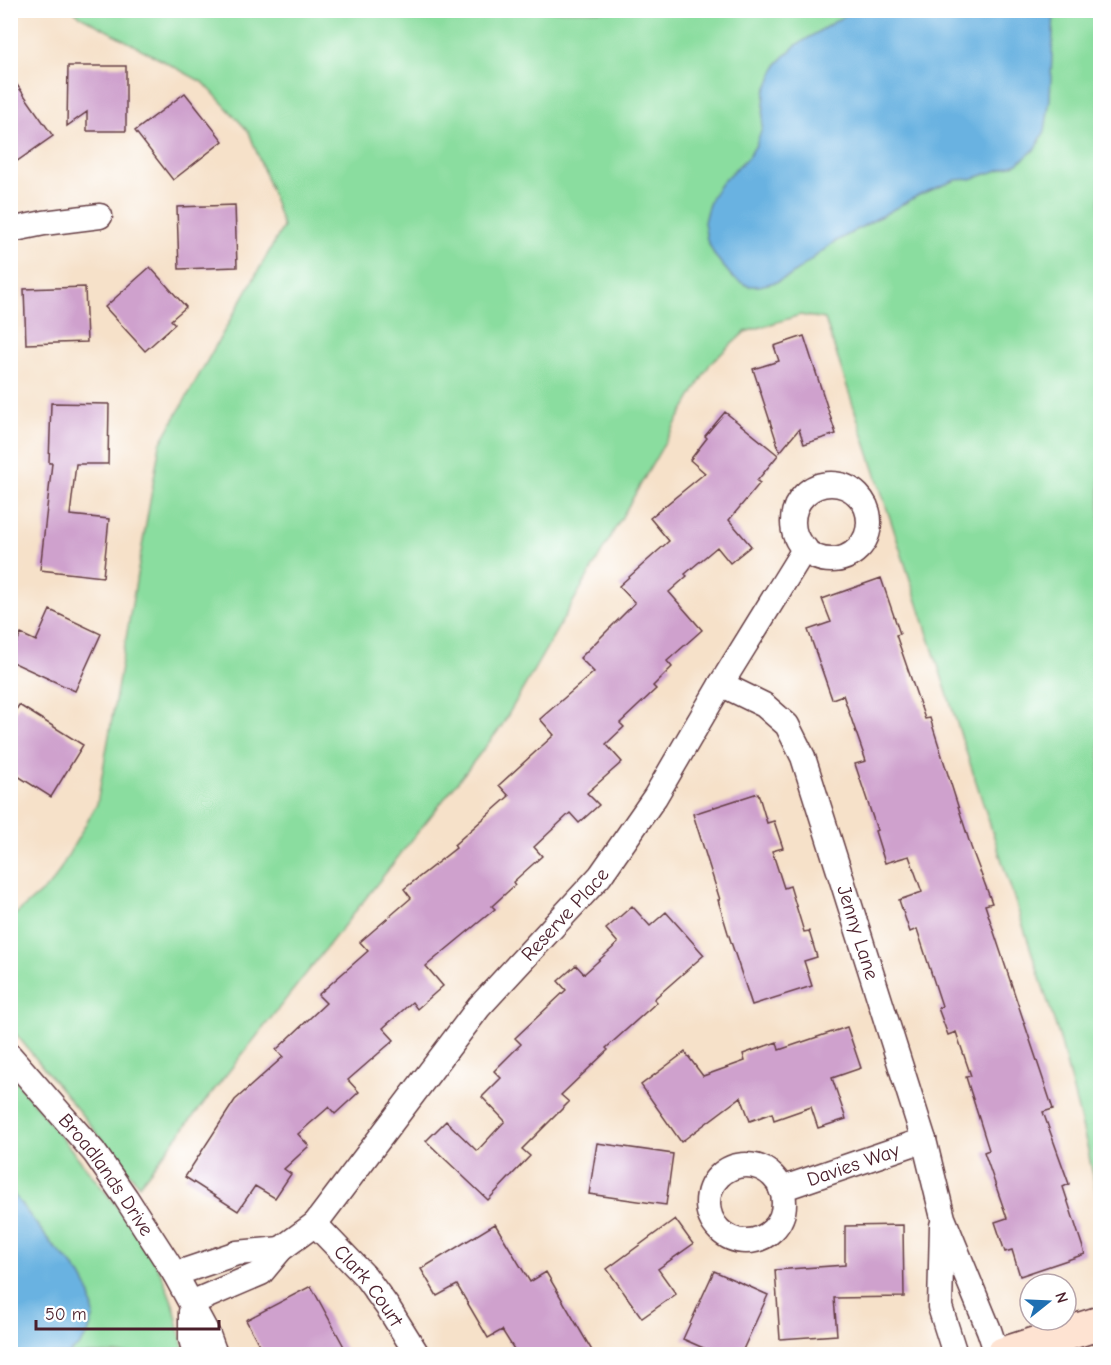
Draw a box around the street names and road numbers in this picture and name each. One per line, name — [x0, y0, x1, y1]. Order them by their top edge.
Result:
street label: Reserve Place — [517, 864, 614, 966]
street label: Jenny Lane — [832, 882, 884, 983]
street label: Broadlands Drive — [54, 1109, 158, 1240]
street label: Davies Way — [804, 1138, 902, 1191]
street label: Clark Court — [329, 1240, 409, 1332]

